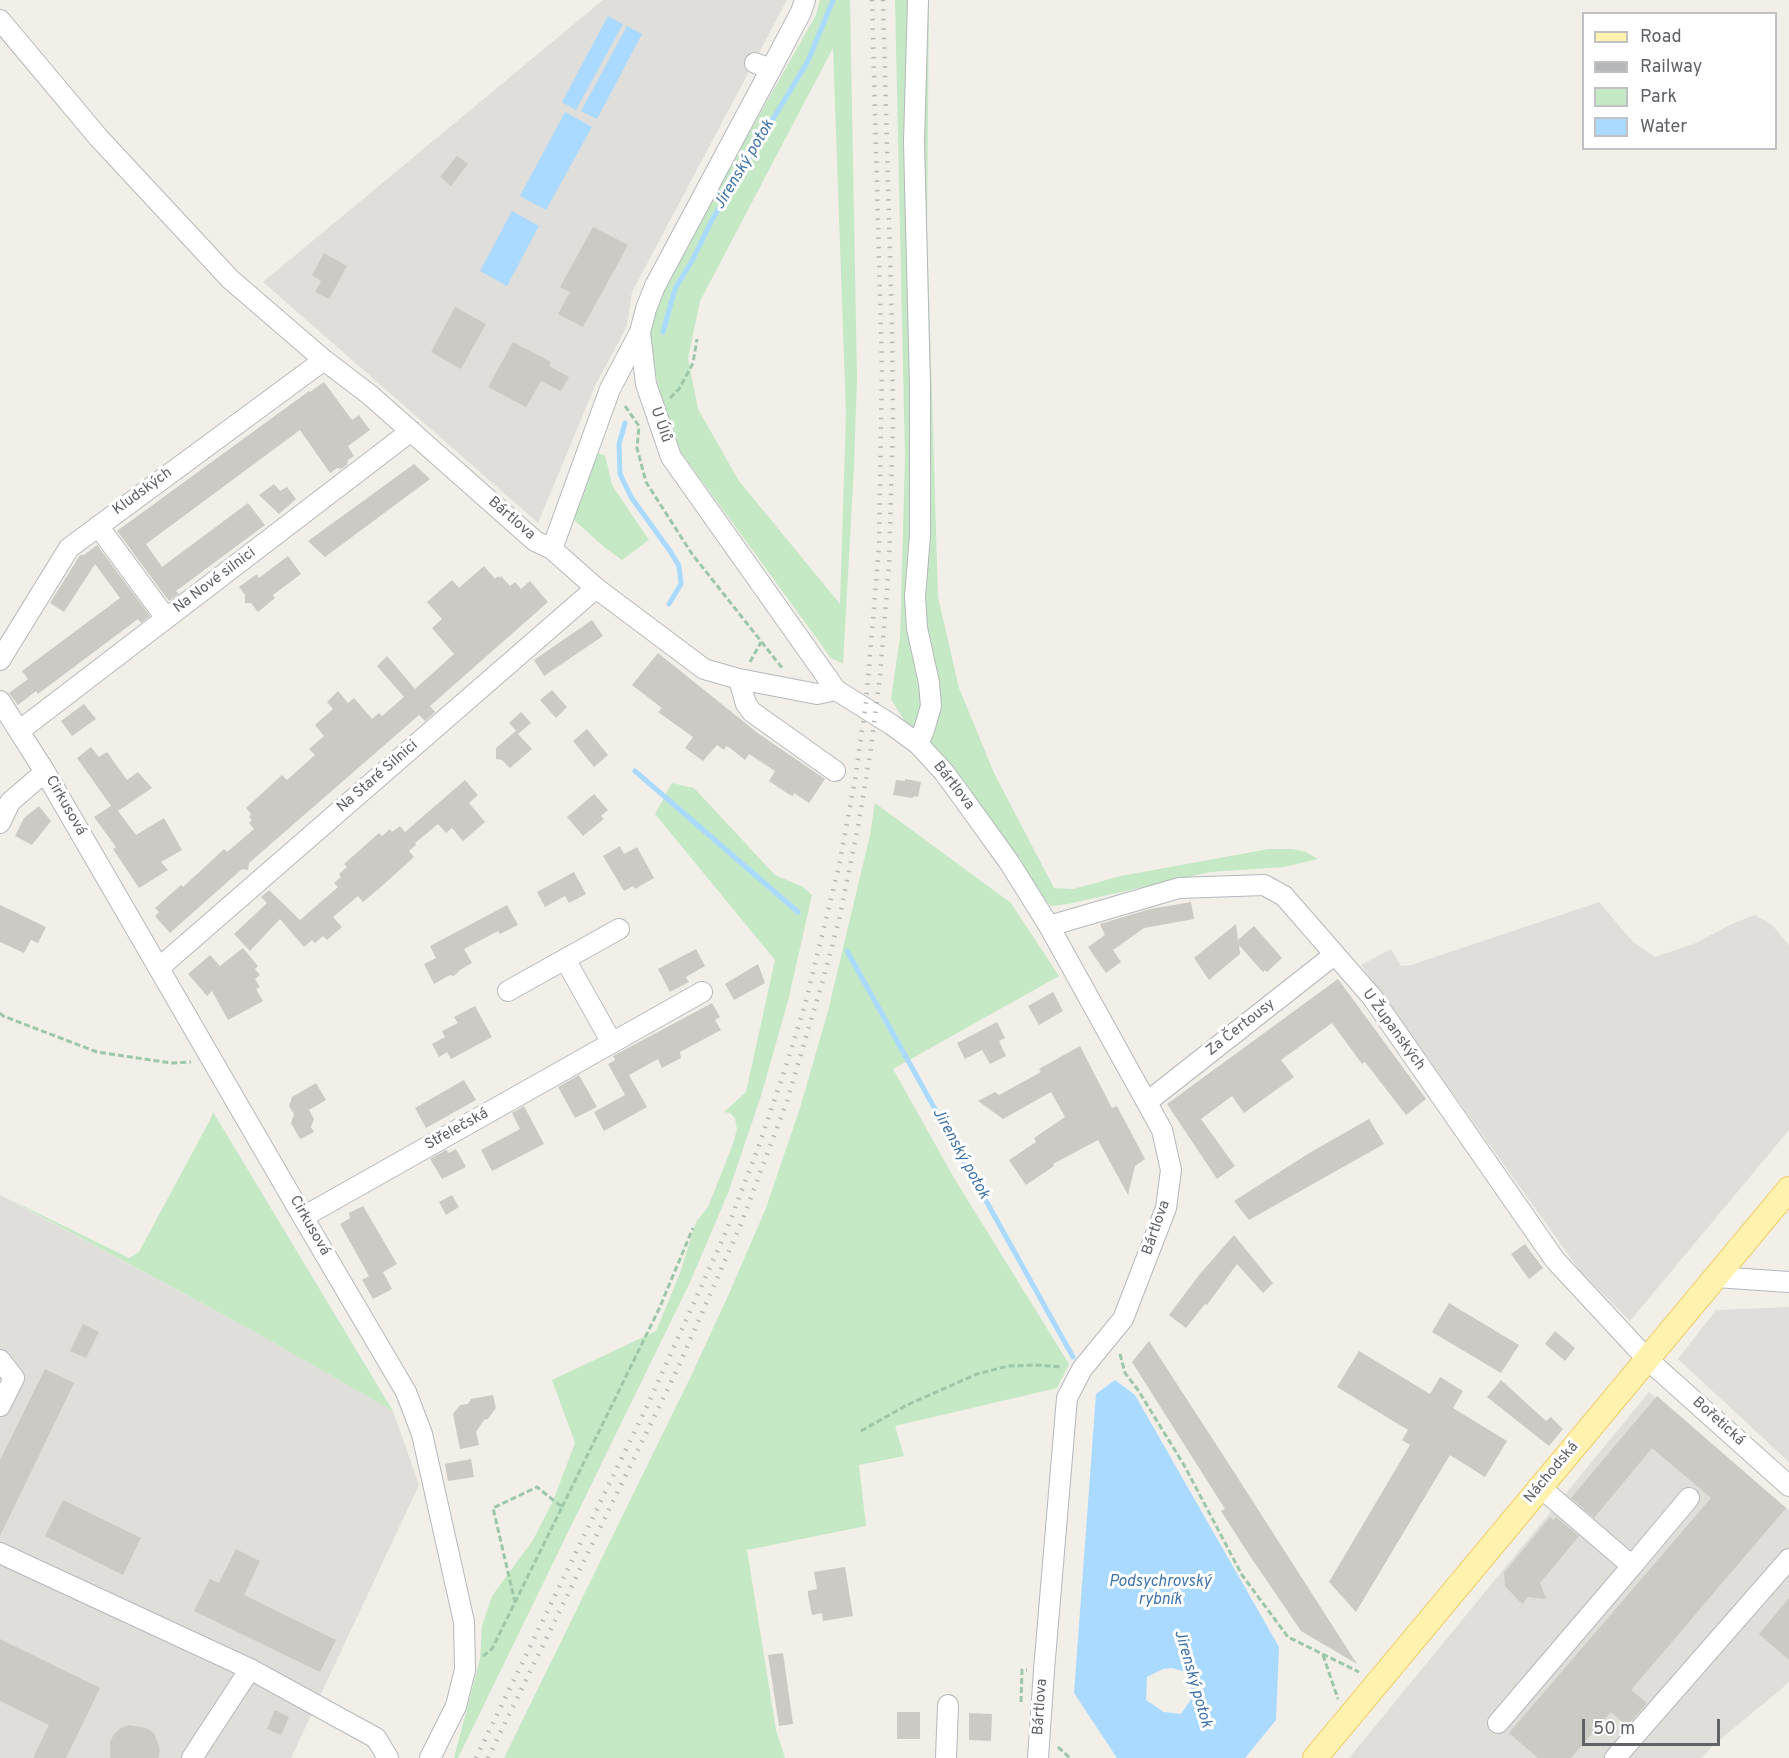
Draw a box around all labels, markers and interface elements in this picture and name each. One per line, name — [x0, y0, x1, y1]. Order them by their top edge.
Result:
legend — [1582, 12, 1777, 150]
text: Road — [1640, 26, 1682, 49]
text: Railway — [1640, 56, 1702, 79]
text: Park — [1640, 86, 1677, 109]
text: Water — [1640, 116, 1687, 139]
water label: Jirenský potok — [711, 117, 779, 213]
street label: U Úlů — [646, 405, 674, 445]
street label: Kludských — [110, 464, 176, 520]
street label: Bártlova — [484, 494, 538, 544]
street label: Na Nové silnici — [170, 544, 260, 618]
street label: Na Staré Silnici — [334, 737, 422, 817]
street label: Bártlova — [928, 758, 978, 814]
street label: Cirkusová — [41, 773, 89, 839]
street label: U Županských — [1358, 986, 1428, 1074]
street label: Za Čertousy — [1203, 996, 1279, 1060]
street label: Střelečská — [422, 1105, 492, 1155]
water label: Jirenský potok — [927, 1105, 993, 1203]
street label: Cirkusová — [285, 1193, 333, 1259]
street label: Bártlova — [1139, 1198, 1175, 1258]
street label: Bořetická — [1688, 1394, 1748, 1450]
street label: Náchodská — [1521, 1439, 1583, 1507]
water label: Podsychrovský rybník — [1109, 1573, 1211, 1611]
water label: Jirenský potok — [1169, 1628, 1215, 1730]
street label: Bártlova — [1030, 1678, 1052, 1736]
scale bar — [1585, 1707, 1723, 1745]
text: 50 m — [1593, 1718, 1635, 1741]

